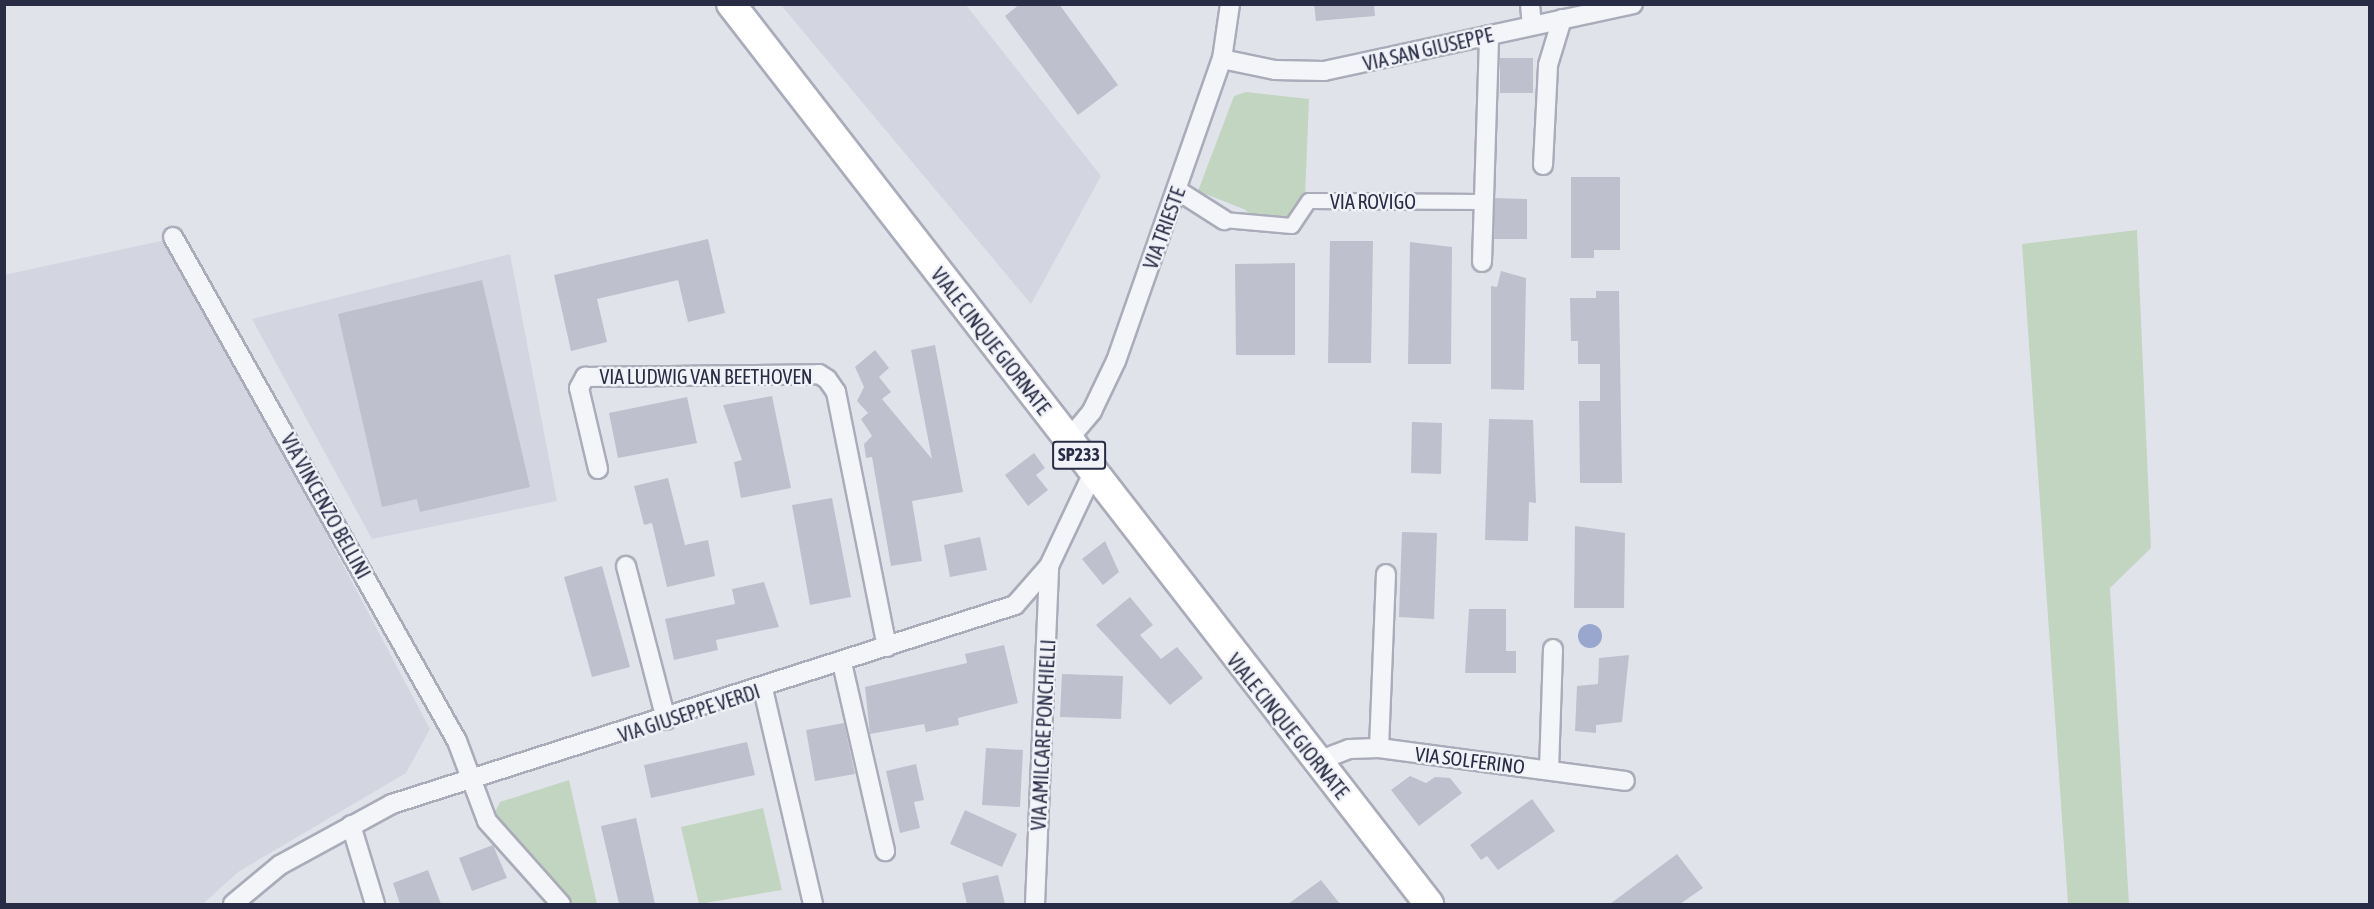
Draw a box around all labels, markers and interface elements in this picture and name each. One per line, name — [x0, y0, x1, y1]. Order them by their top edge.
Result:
street label: VIA SAN GIUSEPPE — [1361, 22, 1495, 76]
street label: VIA TRIESTE — [1138, 184, 1190, 272]
street label: VIA ROVIGO — [1330, 189, 1416, 213]
street label: VIALE CINQUE GIORNATE — [926, 263, 1056, 419]
street label: VIA LUDWIG VAN BEETHOVEN — [599, 364, 813, 388]
street label: VIA VINCENZO BELLINI — [276, 429, 376, 583]
road number: SP233 — [1052, 440, 1106, 470]
street label: VIA AMILCARE PONCHIELLI — [1026, 639, 1060, 831]
street label: VIALE CINQUE GIORNATE — [1222, 649, 1354, 803]
street label: VIA GIUSEPPE VERDI — [615, 679, 763, 747]
street label: VIA SOLFERINO — [1414, 741, 1526, 779]

